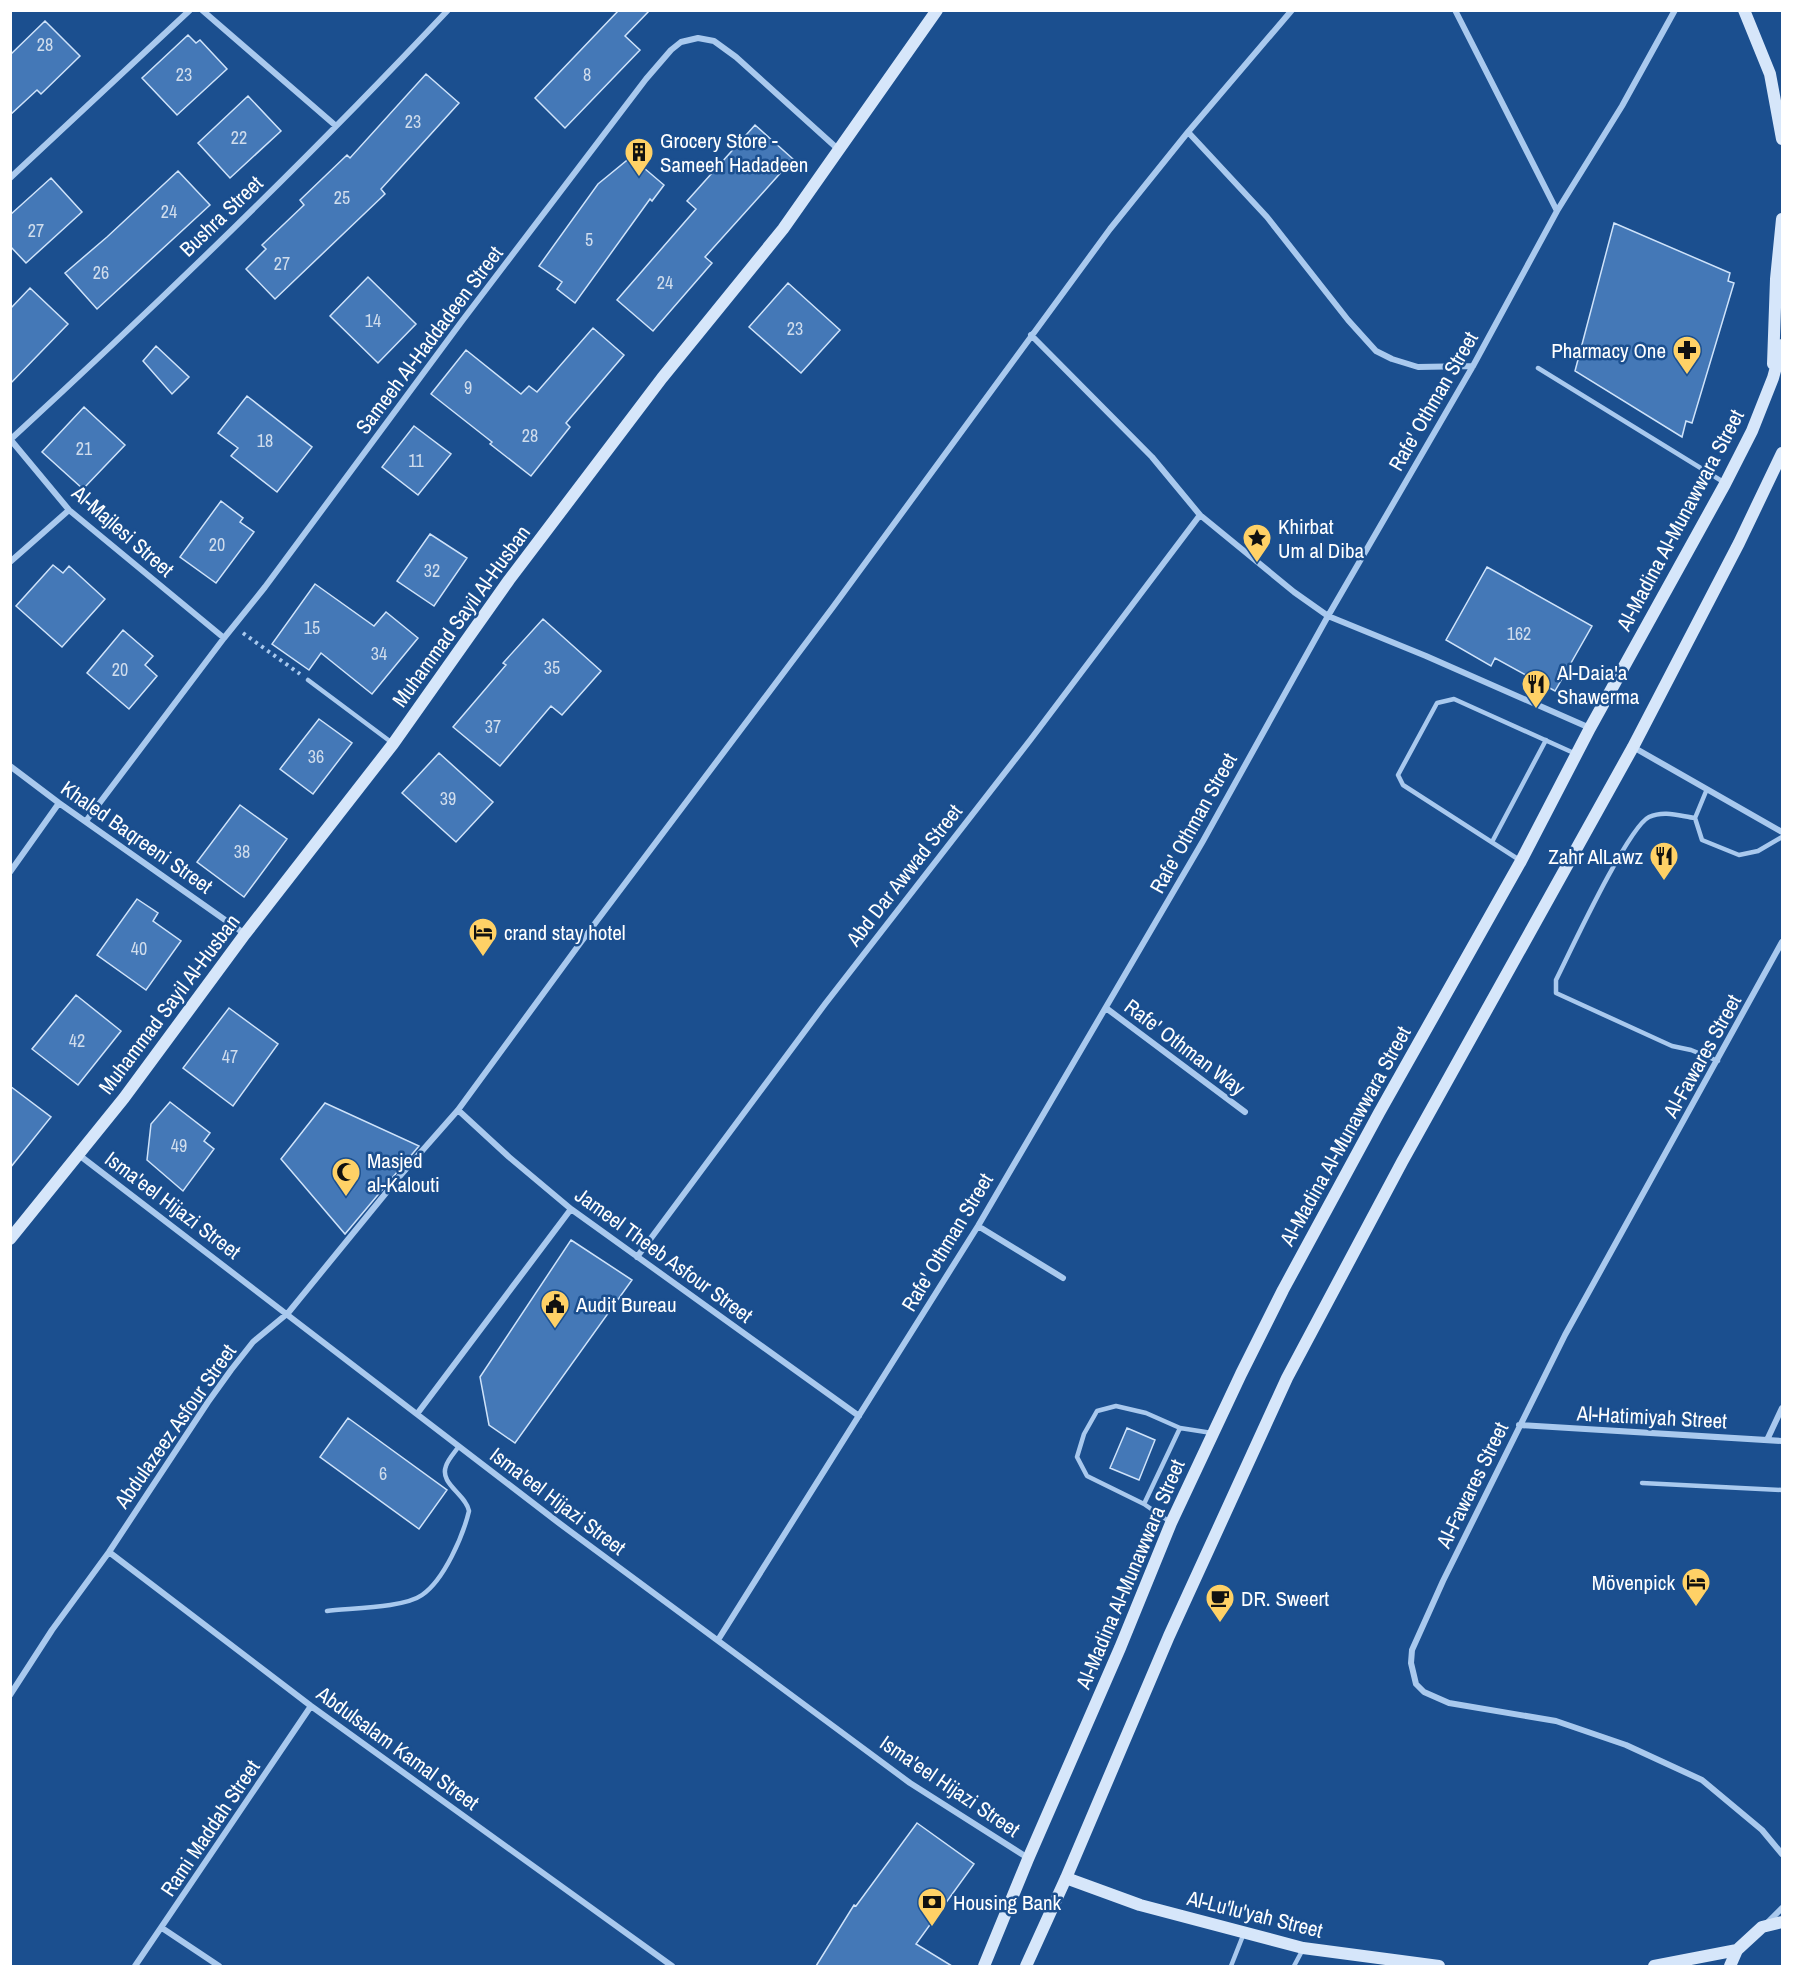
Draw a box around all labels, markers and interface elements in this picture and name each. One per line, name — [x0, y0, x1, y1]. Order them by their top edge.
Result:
house number: 28 — [37, 32, 53, 57]
house number: 23 — [176, 62, 192, 87]
house number: 8 — [583, 62, 591, 87]
house number: 23 — [405, 109, 421, 134]
house number: 22 — [231, 125, 247, 150]
place label: Grocery Store - Sameeh Hadadeen — [660, 126, 808, 179]
building icon: Grocery Store - Sameeh Hadadeen — [623, 136, 655, 178]
street label: Bushra Street — [173, 169, 269, 263]
house number: 25 — [334, 185, 350, 210]
house number: 24 — [161, 199, 177, 224]
house number: 27 — [28, 218, 44, 243]
house number: 5 — [585, 227, 593, 252]
street label: Sameeh Al-Haddadeen Street — [349, 240, 510, 440]
house number: 27 — [274, 251, 290, 276]
house number: 26 — [93, 260, 109, 285]
house number: 24 — [657, 270, 673, 295]
house number: 14 — [365, 308, 381, 333]
house number: 23 — [787, 316, 803, 341]
street label: Rafe' Othman Street — [1381, 326, 1485, 476]
pharmacy icon: Pharmacy One — [1671, 334, 1703, 376]
place label: Pharmacy One — [1551, 336, 1666, 365]
house number: 9 — [464, 375, 472, 400]
street label: Al-Madina Al-Munawwara Street — [1609, 404, 1751, 637]
house number: 28 — [522, 423, 538, 448]
house number: 18 — [257, 428, 273, 453]
house number: 21 — [76, 436, 93, 461]
house number: 11 — [408, 448, 424, 473]
street label: Al-Majlesi Street — [65, 478, 180, 584]
place label: Khirbat Um al Diba — [1278, 512, 1365, 565]
street label: Muhammad Sayil Al-Husban — [385, 519, 537, 713]
place icon: Khirbat Um al Diba — [1241, 522, 1273, 564]
house number: 20 — [209, 532, 225, 557]
house number: 32 — [424, 558, 440, 583]
house number: 15 — [304, 615, 320, 640]
house number: 162 — [1507, 621, 1531, 646]
house number: 34 — [371, 641, 387, 666]
house number: 35 — [544, 655, 560, 680]
house number: 20 — [112, 657, 128, 682]
place label: Al-Daia'a Shawerma — [1556, 658, 1640, 711]
restaurant icon: Al-Daia'a Shawerma — [1520, 668, 1552, 710]
house number: 37 — [485, 714, 501, 739]
house number: 36 — [308, 744, 324, 769]
street label: Rafe' Othman Street — [1142, 747, 1244, 898]
street label: Khaled Baqreeni Street — [55, 774, 219, 900]
house number: 39 — [440, 786, 456, 811]
street label: Abd Dar Awwad Street — [839, 798, 969, 953]
house number: 38 — [234, 839, 250, 864]
restaurant icon: Zahr AlLawz — [1648, 840, 1680, 882]
place label: Zahr AlLawz — [1548, 842, 1643, 871]
street label: Muhammad Sayil Al-Husban — [92, 908, 246, 1100]
hotel icon: crand stay hotel — [467, 916, 499, 958]
place label: crand stay hotel — [504, 918, 626, 947]
house number: 40 — [131, 936, 147, 961]
street label: Al-Fawares Street — [1656, 989, 1748, 1124]
street label: Rafe' Othman Way — [1119, 992, 1252, 1102]
street label: Al-Madina Al-Munawwara Street — [1272, 1021, 1418, 1252]
house number: 42 — [69, 1028, 85, 1053]
house number: 47 — [222, 1044, 238, 1069]
house number: 49 — [171, 1133, 187, 1158]
street label: Isma'eel Hijazi Street — [99, 1144, 247, 1266]
place label: Masjed al-Kalouti — [367, 1146, 440, 1199]
mosque icon: Masjed al-Kalouti — [330, 1156, 362, 1198]
street label: Rafe' Othman Street — [894, 1167, 1000, 1317]
street label: Jameel Theeb Asfour Street — [569, 1181, 759, 1330]
public building icon: Audit Bureau — [539, 1288, 571, 1330]
place label: Audit Bureau — [575, 1290, 677, 1319]
street label: Abdulazeez Asfour Street — [107, 1338, 243, 1515]
street label: Al-Hatimiyah Street — [1575, 1399, 1728, 1435]
street label: Al-Fawares Street — [1429, 1417, 1515, 1554]
street label: Isma'eel Hijazi Street — [484, 1440, 632, 1562]
street label: Al-Madina Al-Munawwara Street — [1068, 1454, 1192, 1694]
house number: 6 — [379, 1461, 387, 1486]
hotel icon: Mövenpick — [1680, 1566, 1712, 1608]
place label: Mövenpick — [1592, 1568, 1675, 1597]
cafe icon: DR. Sweert — [1204, 1582, 1236, 1624]
place label: DR. Sweert — [1241, 1584, 1329, 1613]
street label: Abdulsalam Kamal Street — [310, 1679, 485, 1817]
street label: Isma'eel Hijazi Street — [874, 1728, 1026, 1844]
street label: Rami Maddah Street — [154, 1754, 267, 1902]
street label: Al-Lu'lu'yah Street — [1183, 1883, 1326, 1945]
bank icon: Housing Bank — [916, 1886, 948, 1928]
place label: Housing Bank — [953, 1888, 1062, 1917]

